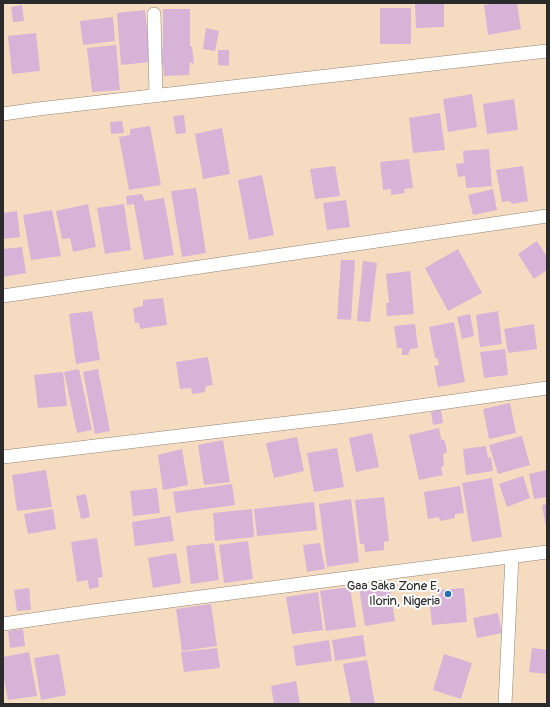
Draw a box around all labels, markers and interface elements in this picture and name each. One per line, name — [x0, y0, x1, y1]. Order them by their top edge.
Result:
place label: Gaa Saka Zone E, Ilorin, Nigeria — [347, 579, 440, 610]
marker: Gaa Saka Zone E, Ilorin, Nigeria — [443, 589, 453, 599]

